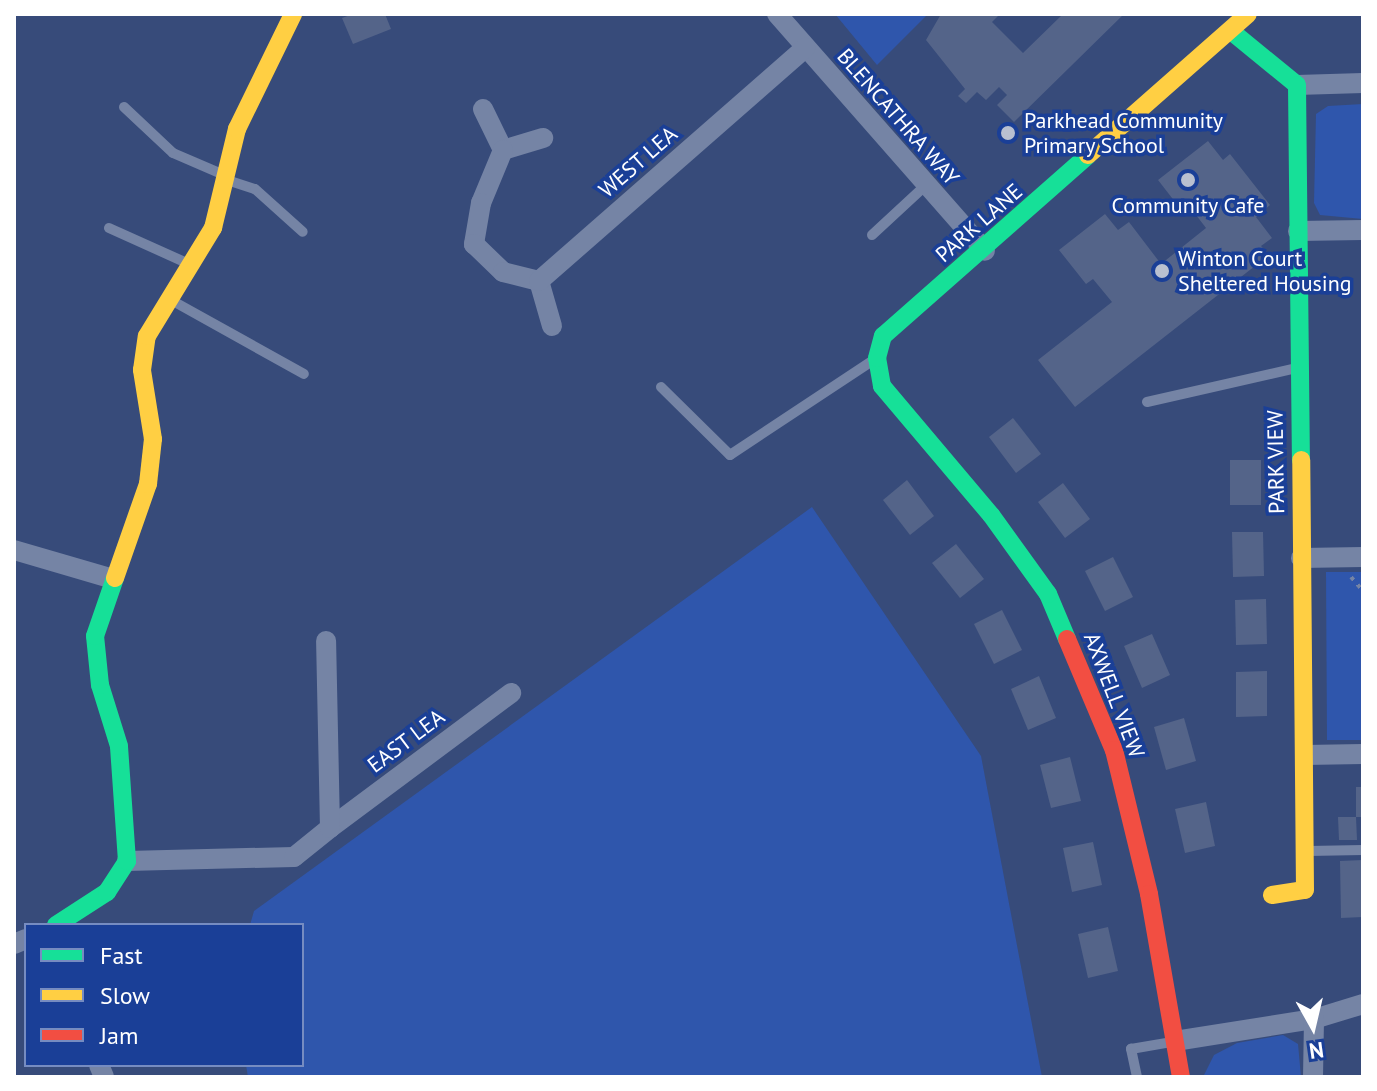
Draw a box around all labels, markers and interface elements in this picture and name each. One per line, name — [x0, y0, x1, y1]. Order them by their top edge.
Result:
street label: BLENCATHRA WAY — [831, 43, 965, 191]
place label: Parkhead Community Primary School — [1024, 107, 1223, 158]
street label: WEST LEA — [593, 121, 683, 203]
marker: Parkhead Community Primary School — [999, 124, 1017, 142]
marker: Community Cafe — [1179, 171, 1197, 189]
street label: PARK LANE — [930, 178, 1028, 268]
place label: Community Cafe — [1111, 193, 1265, 219]
place label: Winton Court Sheltered Housing — [1178, 245, 1352, 296]
marker: Winton Court Sheltered Housing — [1153, 262, 1171, 280]
street label: PARK VIEW — [1262, 409, 1290, 515]
street label: AXWELL VIEW — [1078, 628, 1150, 762]
street label: EAST LEA — [362, 703, 450, 779]
legend — [24, 923, 304, 1067]
text: Fast — [100, 940, 143, 971]
text: Slow — [100, 980, 150, 1011]
north arrow — [1273, 987, 1353, 1067]
text: Jam — [100, 1020, 138, 1051]
text: N — [1307, 1036, 1325, 1066]

